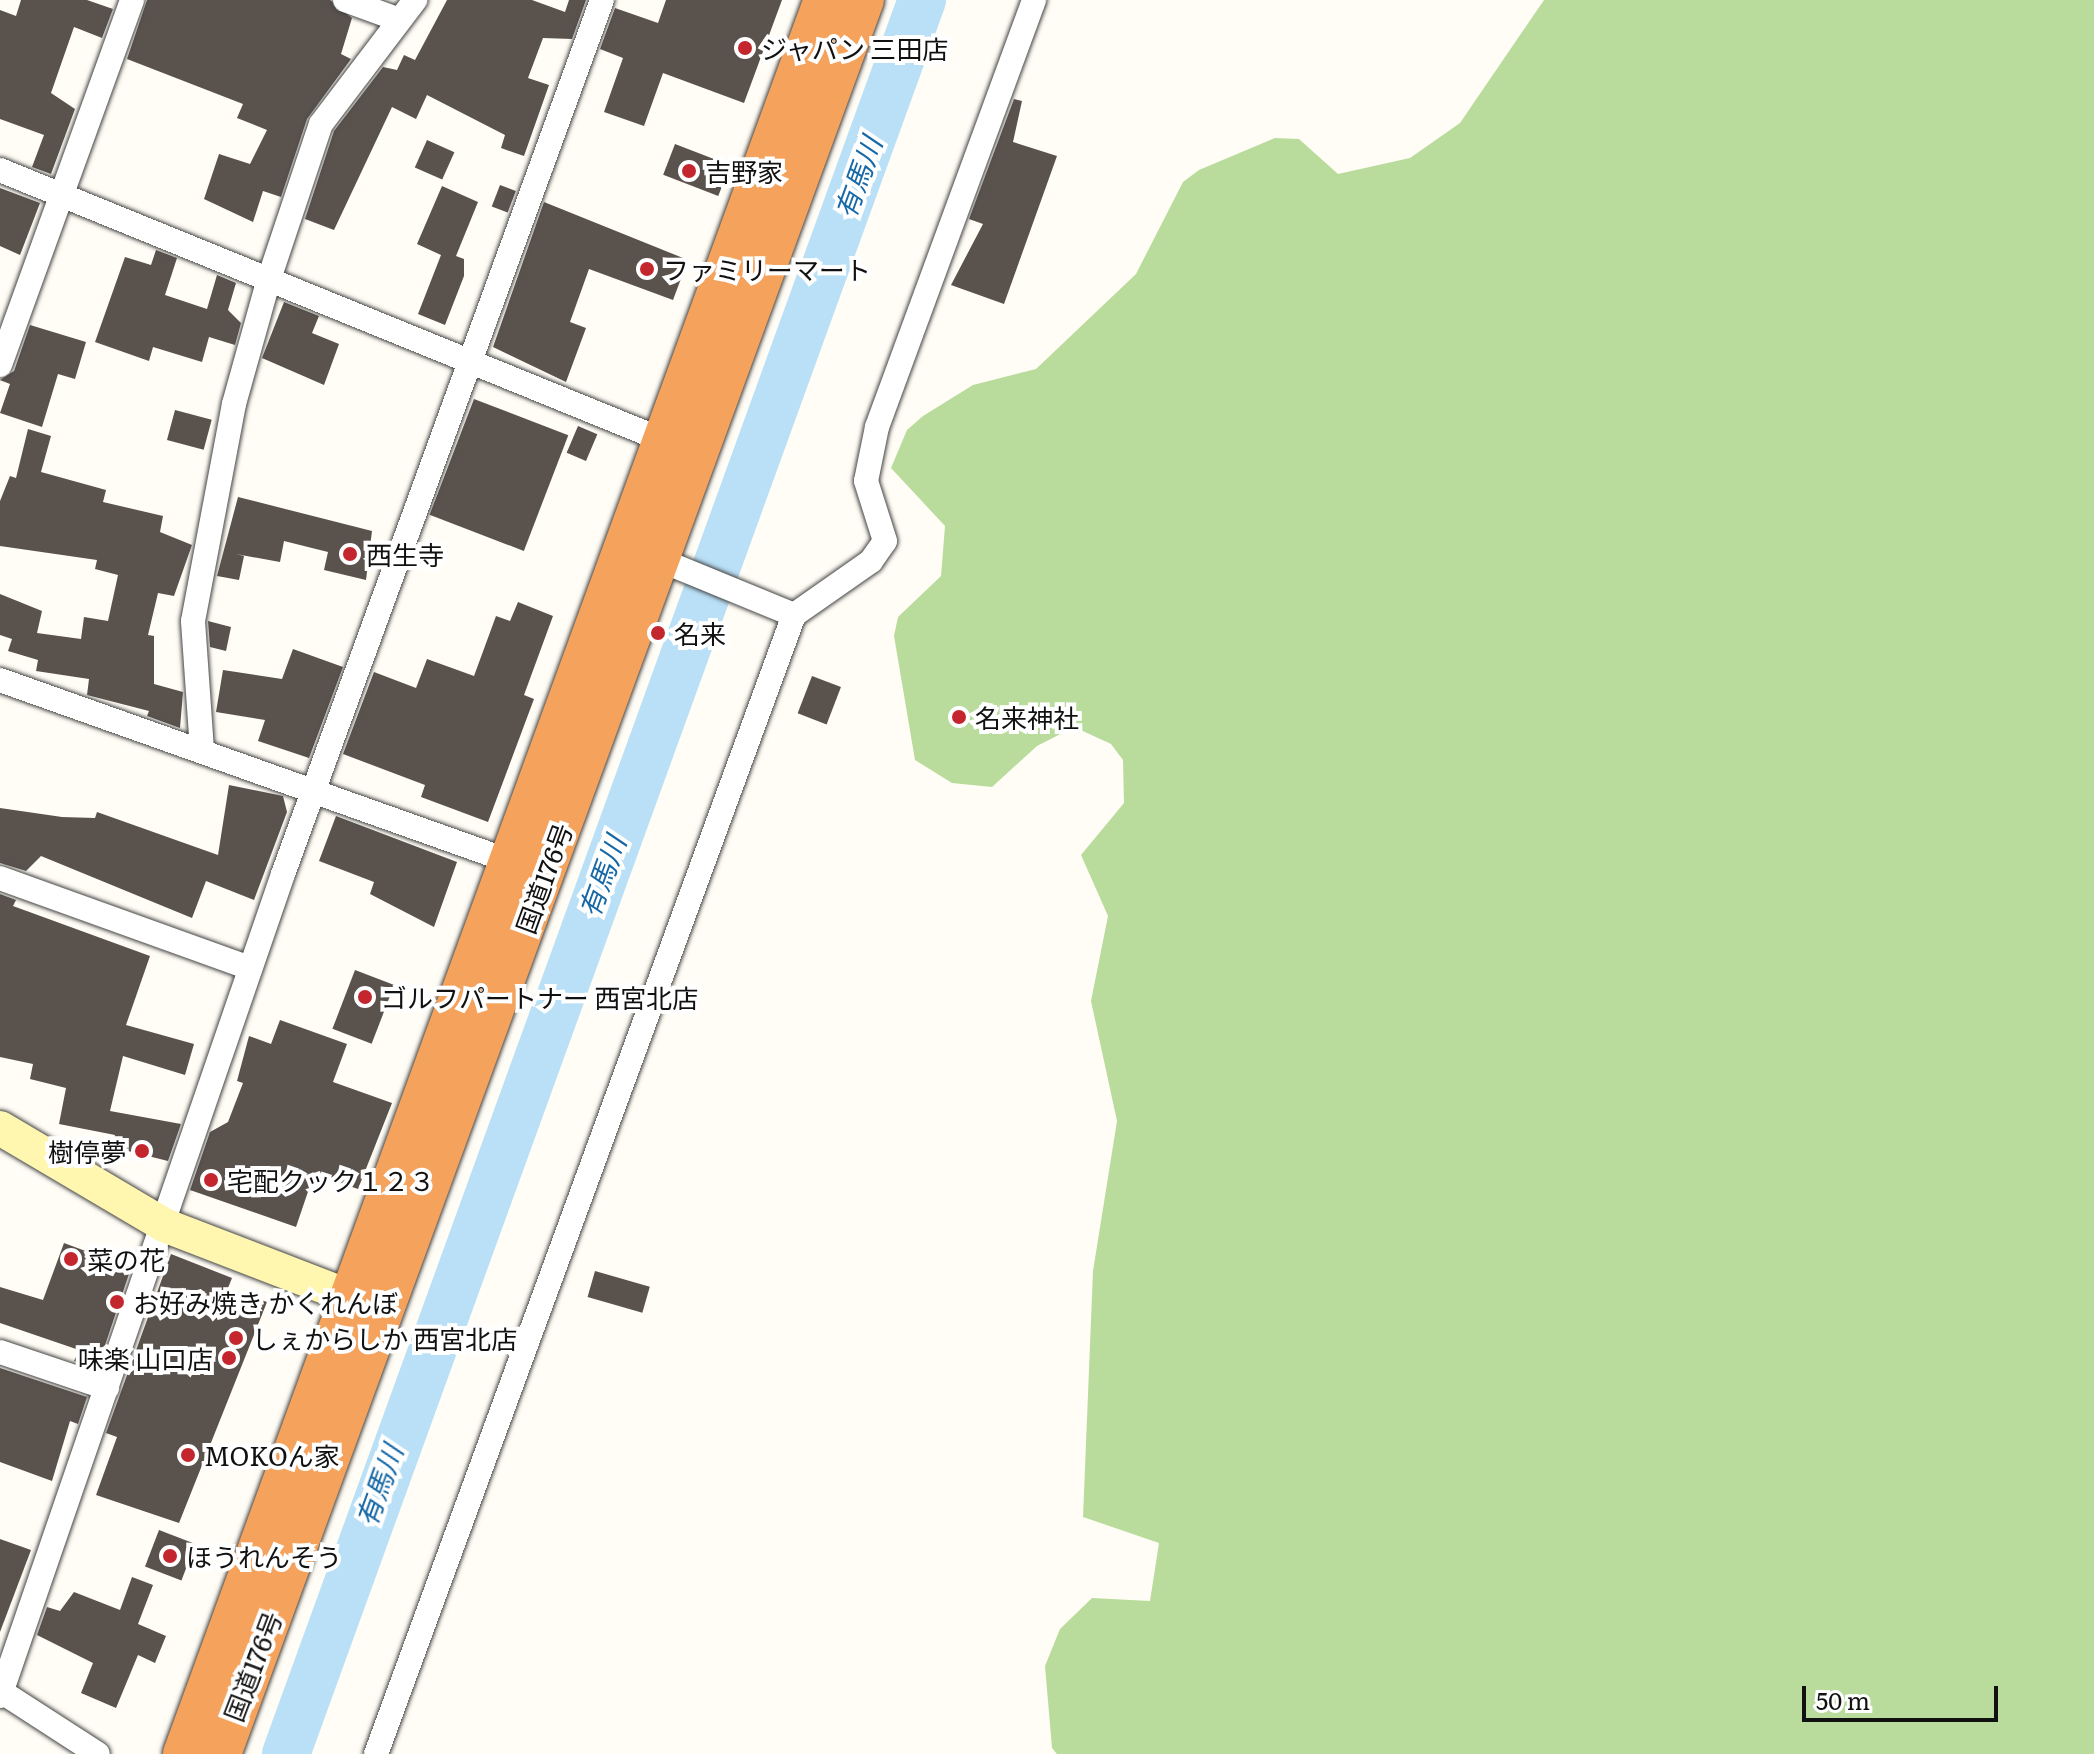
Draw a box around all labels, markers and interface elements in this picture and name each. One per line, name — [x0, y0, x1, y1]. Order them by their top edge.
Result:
place label: ジャパン 三田店 — [761, 32, 948, 64]
marker: ジャパン 三田店 — [736, 39, 754, 57]
water label: 有馬川 — [827, 132, 887, 222]
place label: 吉野家 — [705, 155, 783, 187]
marker: 吉野家 — [680, 162, 698, 180]
place label: ファミリーマート — [663, 253, 871, 285]
marker: ファミリーマート — [638, 260, 656, 278]
place label: 西生寺 — [366, 538, 444, 570]
marker: 西生寺 — [341, 545, 359, 563]
place label: 名来 — [674, 617, 726, 649]
marker: 名来 — [649, 624, 667, 642]
place label: 名来神社 — [975, 701, 1079, 733]
marker: 名来神社 — [950, 708, 968, 726]
street label: 国道176号 — [509, 819, 577, 937]
water label: 有馬川 — [571, 831, 631, 921]
place label: ゴルフパートナー 西宮北店 — [381, 981, 698, 1013]
marker: ゴルフパートナー 西宮北店 — [356, 988, 374, 1006]
place label: 樹停夢 — [48, 1135, 126, 1167]
marker: 樹停夢 — [133, 1142, 151, 1160]
place label: 宅配クック１２３ — [227, 1164, 435, 1196]
marker: 宅配クック１２３ — [202, 1171, 220, 1189]
place label: 菜の花 — [87, 1243, 165, 1275]
marker: 菜の花 — [62, 1250, 80, 1268]
place label: お好み焼き かくれんぼ — [133, 1286, 398, 1318]
marker: お好み焼き かくれんぼ — [108, 1293, 126, 1311]
place label: しぇからしか 西宮北店 — [252, 1322, 517, 1354]
marker: しぇからしか 西宮北店 — [227, 1329, 245, 1347]
place label: 味楽 山口店 — [78, 1342, 213, 1374]
marker: 味楽 山口店 — [220, 1349, 238, 1367]
place label: MOKOん家 — [204, 1439, 340, 1471]
water label: 有馬川 — [348, 1440, 408, 1530]
marker: MOKOん家 — [179, 1446, 197, 1464]
place label: ほうれんそう — [186, 1540, 342, 1572]
marker: ほうれんそう — [161, 1547, 179, 1565]
street label: 国道176号 — [217, 1607, 287, 1725]
scale bar — [1806, 1670, 2002, 1720]
text: 50 m — [1816, 1682, 1870, 1717]

